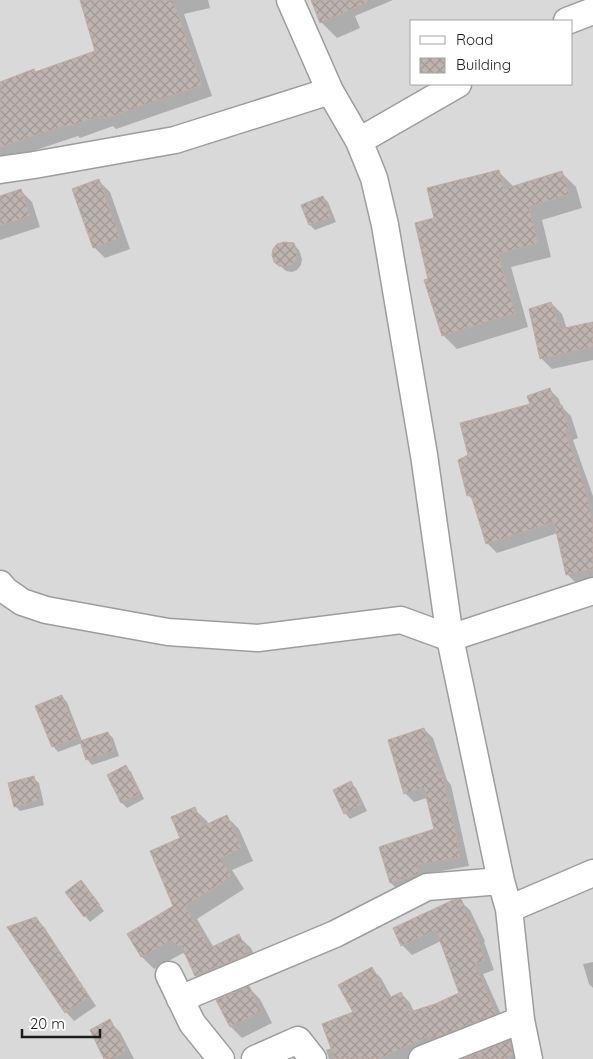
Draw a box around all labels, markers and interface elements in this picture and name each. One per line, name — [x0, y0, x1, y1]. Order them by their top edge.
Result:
legend — [410, 20, 573, 85]
text: Road — [456, 30, 493, 49]
text: Building — [456, 55, 511, 74]
scale bar — [22, 1006, 100, 1038]
text: 20 m — [30, 1014, 65, 1033]

